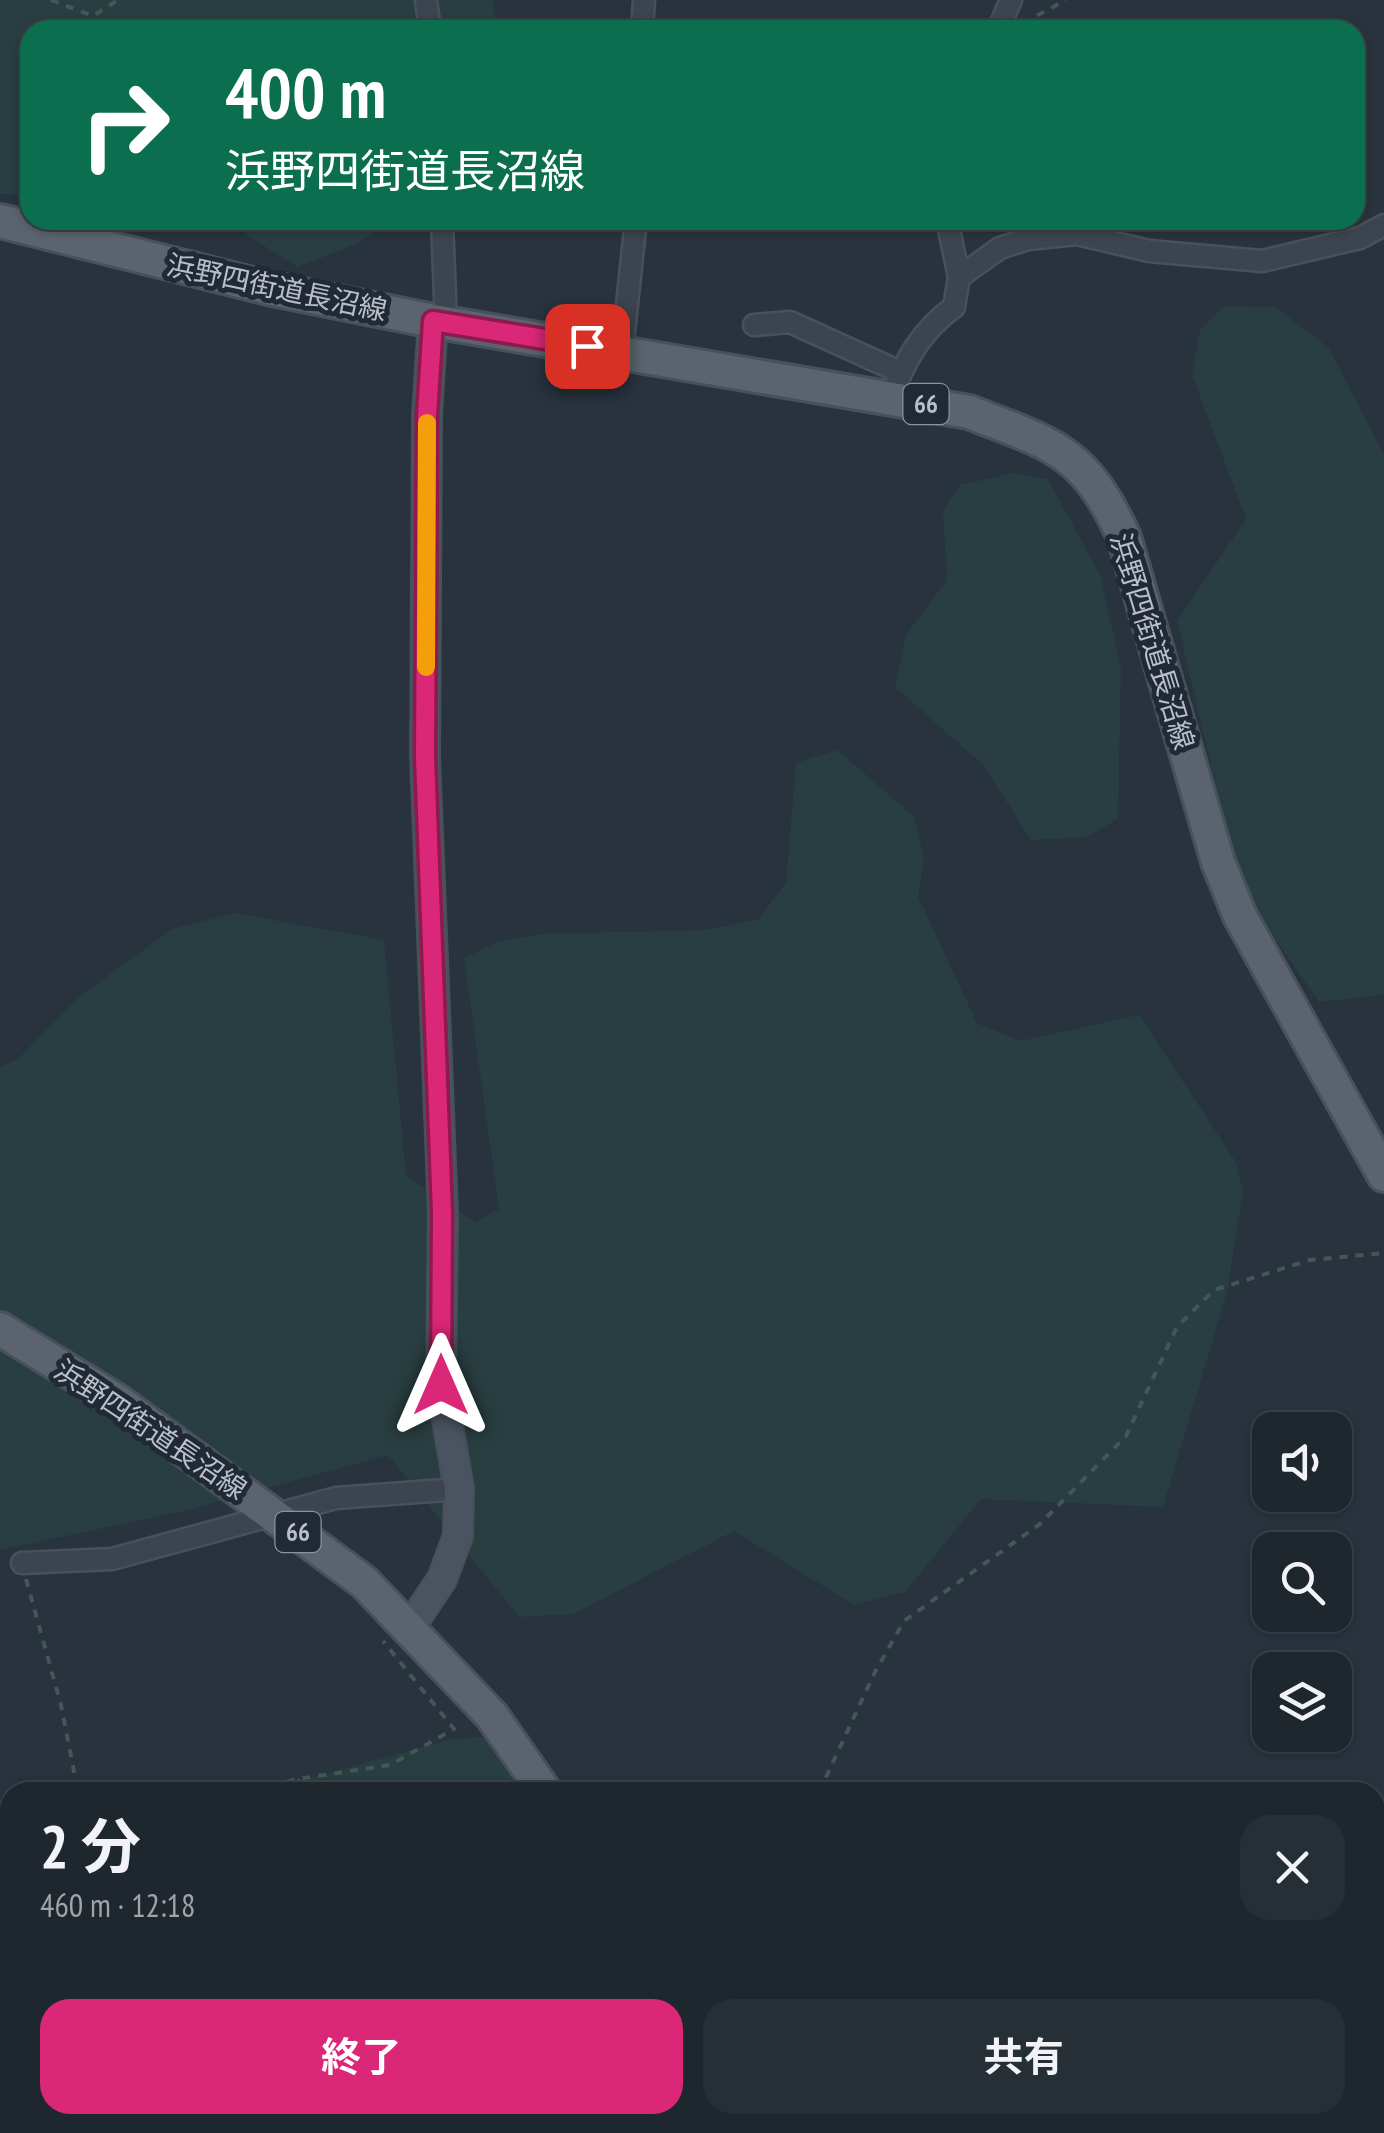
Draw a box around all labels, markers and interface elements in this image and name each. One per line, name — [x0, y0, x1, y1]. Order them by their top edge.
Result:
text: 400 m — [225, 47, 386, 137]
icon: right — [60, 60, 190, 190]
text: 浜野四街道長沼線 — [225, 141, 585, 199]
street label: 浜野四街道長沼線 — [164, 246, 390, 328]
pin — [545, 304, 630, 389]
icon: arrive — [560, 319, 615, 374]
road number: 66 — [904, 384, 948, 424]
street label: 浜野四街道長沼線 — [1103, 528, 1203, 754]
position arrow — [389, 1333, 493, 1437]
street label: 浜野四街道長沼線 — [48, 1351, 254, 1507]
map controls — [1252, 1412, 1352, 1752]
button: sound — [1252, 1412, 1352, 1512]
road number: 66 — [276, 1512, 320, 1552]
button: search — [1252, 1532, 1352, 1632]
button: layers — [1252, 1652, 1352, 1752]
text: 2 分 — [40, 1807, 141, 1885]
button: close — [1240, 1815, 1345, 1920]
text: 460 m · 12:18 — [40, 1884, 195, 1926]
button: 終了 — [40, 1999, 683, 2114]
button: 共有 — [703, 1999, 1345, 2114]

